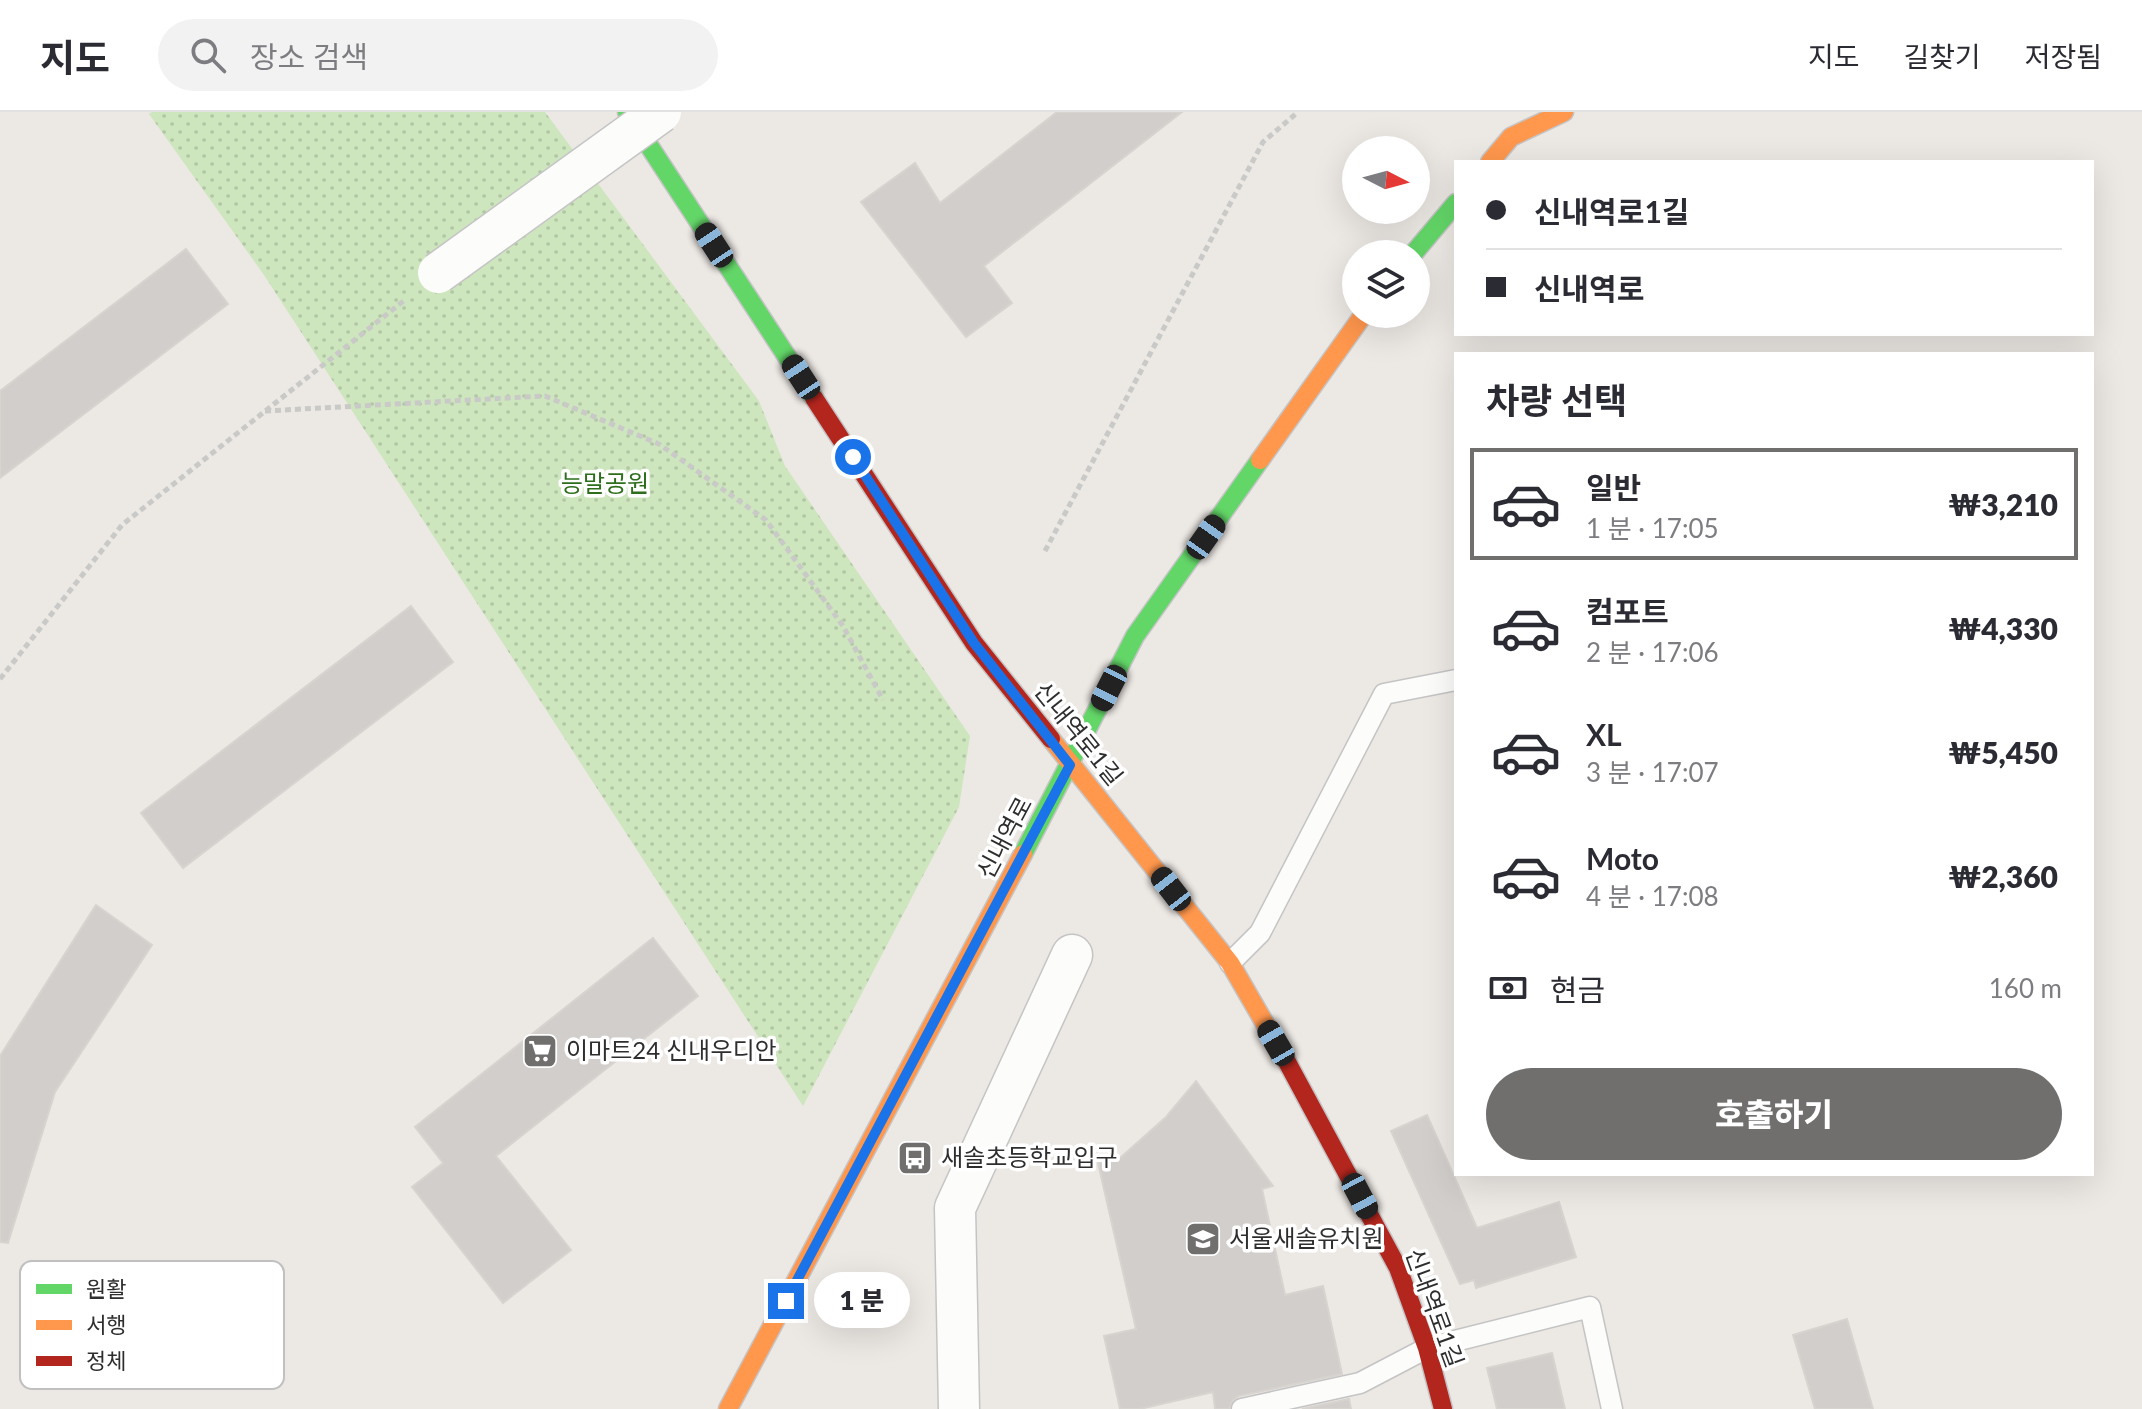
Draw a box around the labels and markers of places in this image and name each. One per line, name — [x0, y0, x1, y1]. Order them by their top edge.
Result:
supermarket icon: 이마트24 신내우디안 — [521, 1032, 559, 1070]
place label: 이마트24 신내우디안 — [566, 1035, 777, 1064]
bus stop icon: 새솔초등학교입구 — [896, 1139, 934, 1177]
place label: 새솔초등학교입구 — [941, 1142, 1118, 1171]
school or university icon: 서울새솔유치원 — [1184, 1220, 1222, 1258]
place label: 서울새솔유치원 — [1229, 1223, 1384, 1252]

